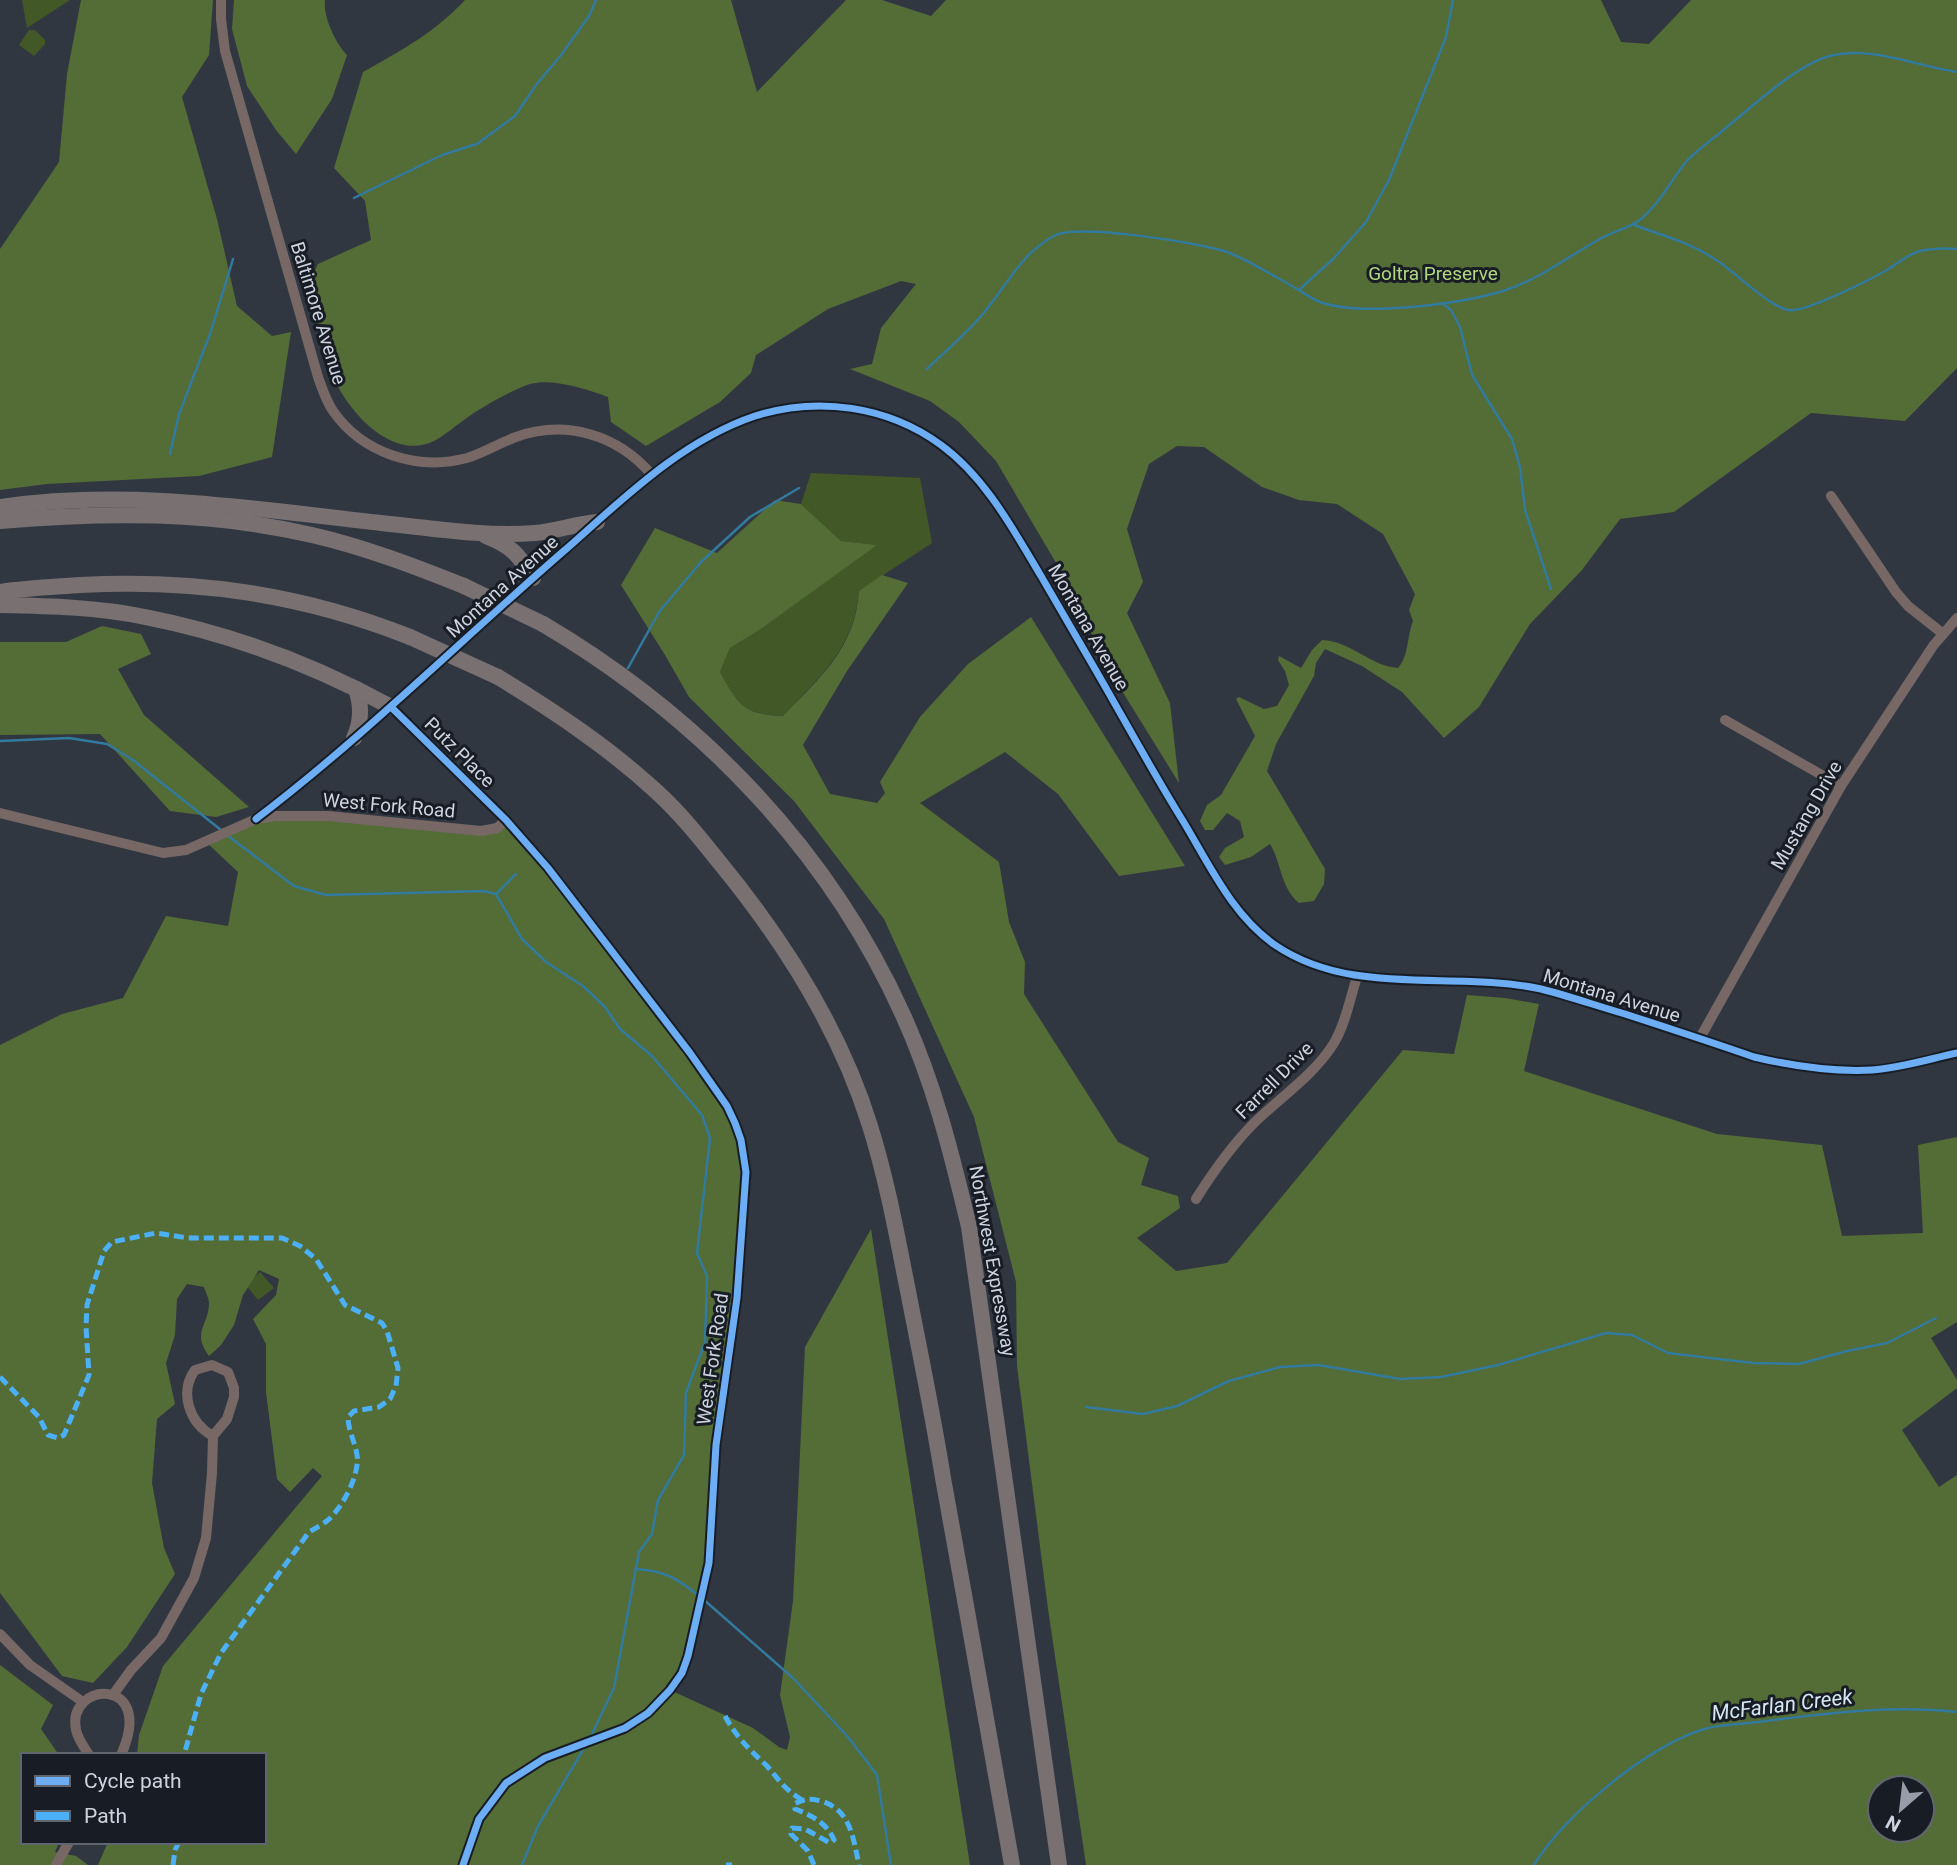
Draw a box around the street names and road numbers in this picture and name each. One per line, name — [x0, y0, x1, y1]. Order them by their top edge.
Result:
street label: Baltimore Avenue — [286, 239, 351, 387]
street label: Montana Avenue — [442, 530, 563, 642]
street label: Montana Avenue — [1043, 560, 1134, 695]
street label: Putz Place — [420, 712, 500, 792]
street label: Mustang Drive — [1766, 757, 1847, 874]
street label: West Fork Road — [322, 788, 456, 823]
street label: Montana Avenue — [1541, 964, 1683, 1027]
street label: Farrell Drive — [1231, 1037, 1318, 1124]
street label: Northwest Expressway — [964, 1164, 1021, 1358]
street label: West Fork Road — [692, 1292, 733, 1426]

